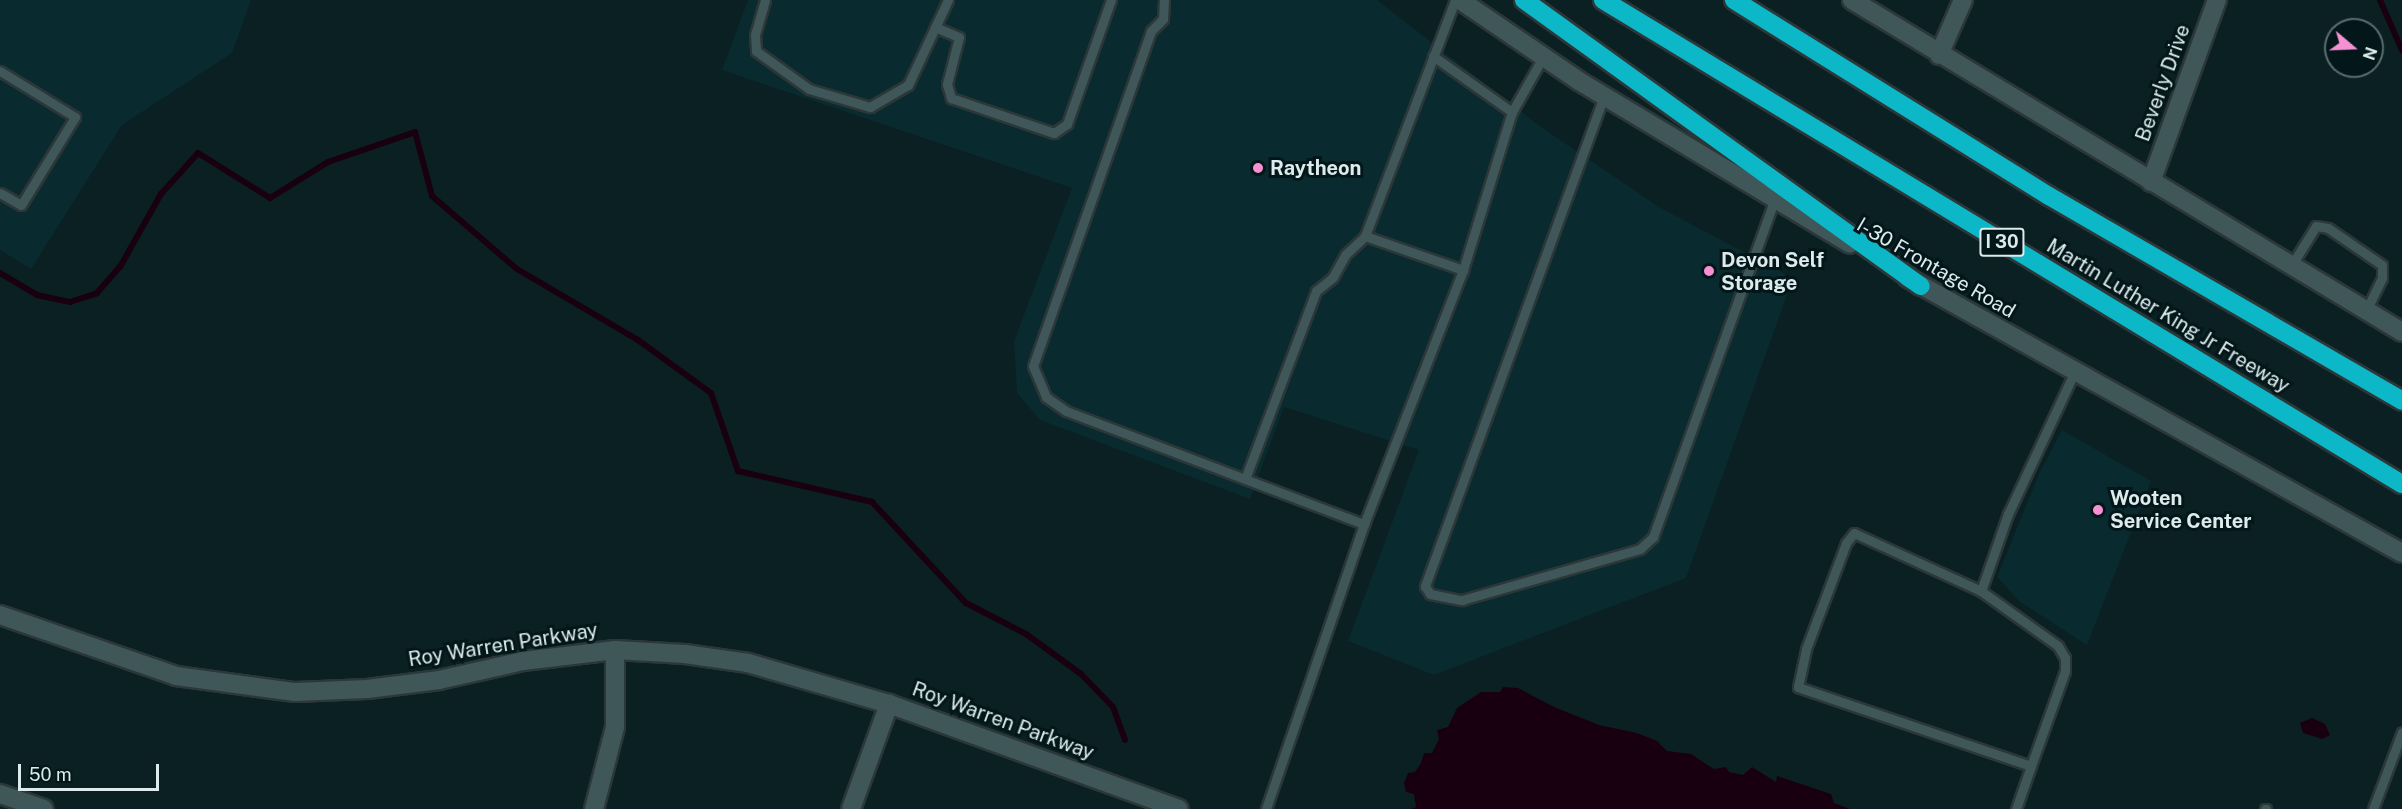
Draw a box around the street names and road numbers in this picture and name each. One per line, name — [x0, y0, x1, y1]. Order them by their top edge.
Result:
street label: Beverly Drive — [2131, 21, 2195, 145]
street label: I-30 Frontage Road — [1852, 213, 2020, 323]
road number: I 30 — [1978, 227, 2026, 257]
street label: Martin Luther King Jr Freeway — [2042, 234, 2294, 398]
street label: Roy Warren Parkway — [406, 618, 600, 672]
street label: Roy Warren Parkway — [909, 677, 1097, 765]

